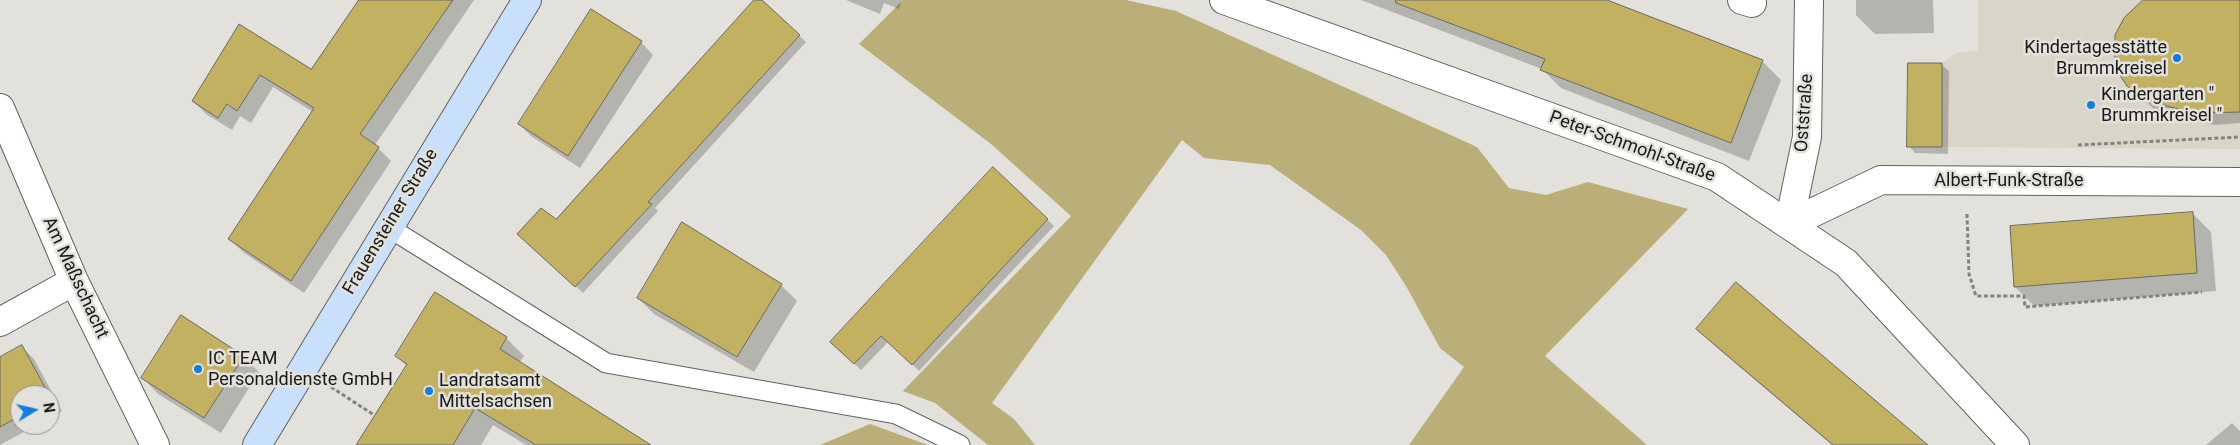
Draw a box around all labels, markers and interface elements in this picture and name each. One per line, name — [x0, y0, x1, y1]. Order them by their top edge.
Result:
place label: Kindertagesstätte Brummkreisel — [2024, 37, 2167, 80]
marker: Kindertagesstätte Brummkreisel — [2171, 52, 2183, 64]
street label: Oststraße — [1791, 73, 1819, 153]
place label: Kindergarten " Brummkreisel " — [2101, 84, 2222, 126]
marker: Kindergarten " Brummkreisel " — [2085, 99, 2097, 111]
street label: Peter-Schmohl-Straße — [1546, 107, 1718, 187]
street label: Frauensteiner Straße — [339, 145, 443, 299]
street label: Albert-Funk-Straße — [1934, 170, 2084, 192]
street label: Am Maßschacht — [37, 214, 113, 342]
place label: IC TEAM Personaldienste GmbH — [208, 348, 393, 390]
marker: IC TEAM Personaldienste GmbH — [192, 363, 204, 375]
place label: Landratsamt Mittelsachsen — [439, 370, 552, 412]
north arrow — [10, 385, 60, 435]
marker: Landratsamt Mittelsachsen — [423, 385, 435, 397]
text: N — [40, 402, 58, 414]

